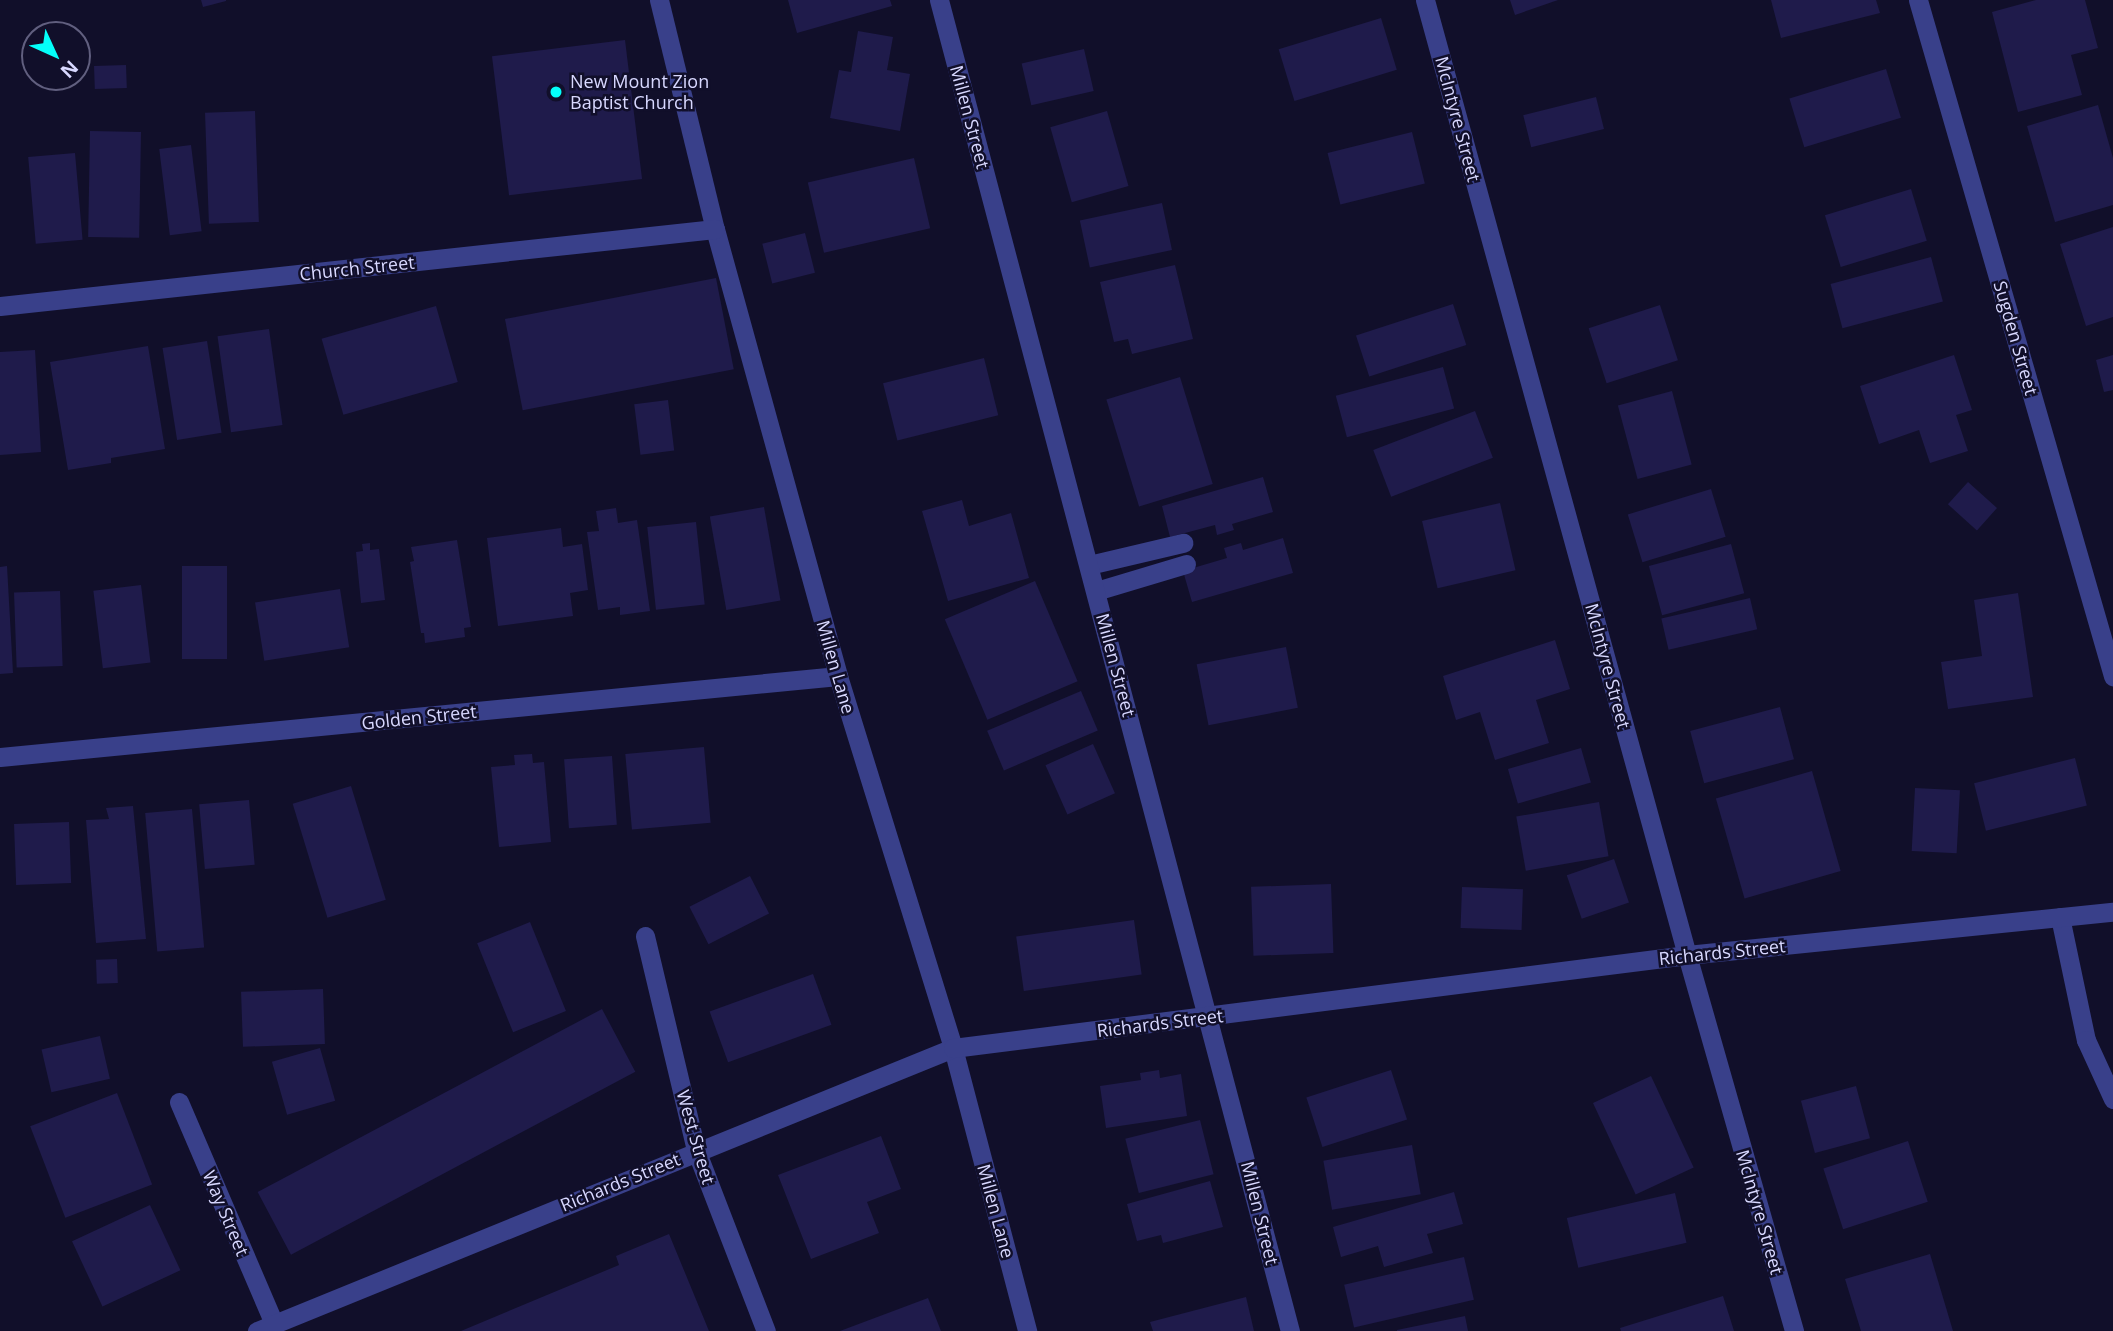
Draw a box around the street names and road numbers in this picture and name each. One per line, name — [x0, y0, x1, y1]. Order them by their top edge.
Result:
street label: McIntyre Street — [1431, 54, 1485, 184]
street label: Millen Street — [946, 63, 994, 171]
street label: Church Street — [298, 251, 416, 285]
street label: Sugden Street — [1989, 278, 2043, 398]
street label: McIntyre Street — [1581, 601, 1635, 731]
street label: Millen Street — [1092, 611, 1140, 719]
street label: Millen Lane — [812, 618, 860, 716]
street label: Golden Street — [360, 700, 478, 734]
street label: Richards Street — [1658, 935, 1786, 969]
street label: Richards Street — [1096, 1005, 1224, 1041]
street label: West Street — [672, 1088, 720, 1186]
street label: McIntyre Street — [1732, 1147, 1788, 1277]
street label: Richards Street — [557, 1148, 683, 1216]
street label: Millen Street — [1237, 1159, 1283, 1267]
street label: Millen Lane — [973, 1162, 1019, 1260]
street label: Way Street — [198, 1167, 254, 1259]

